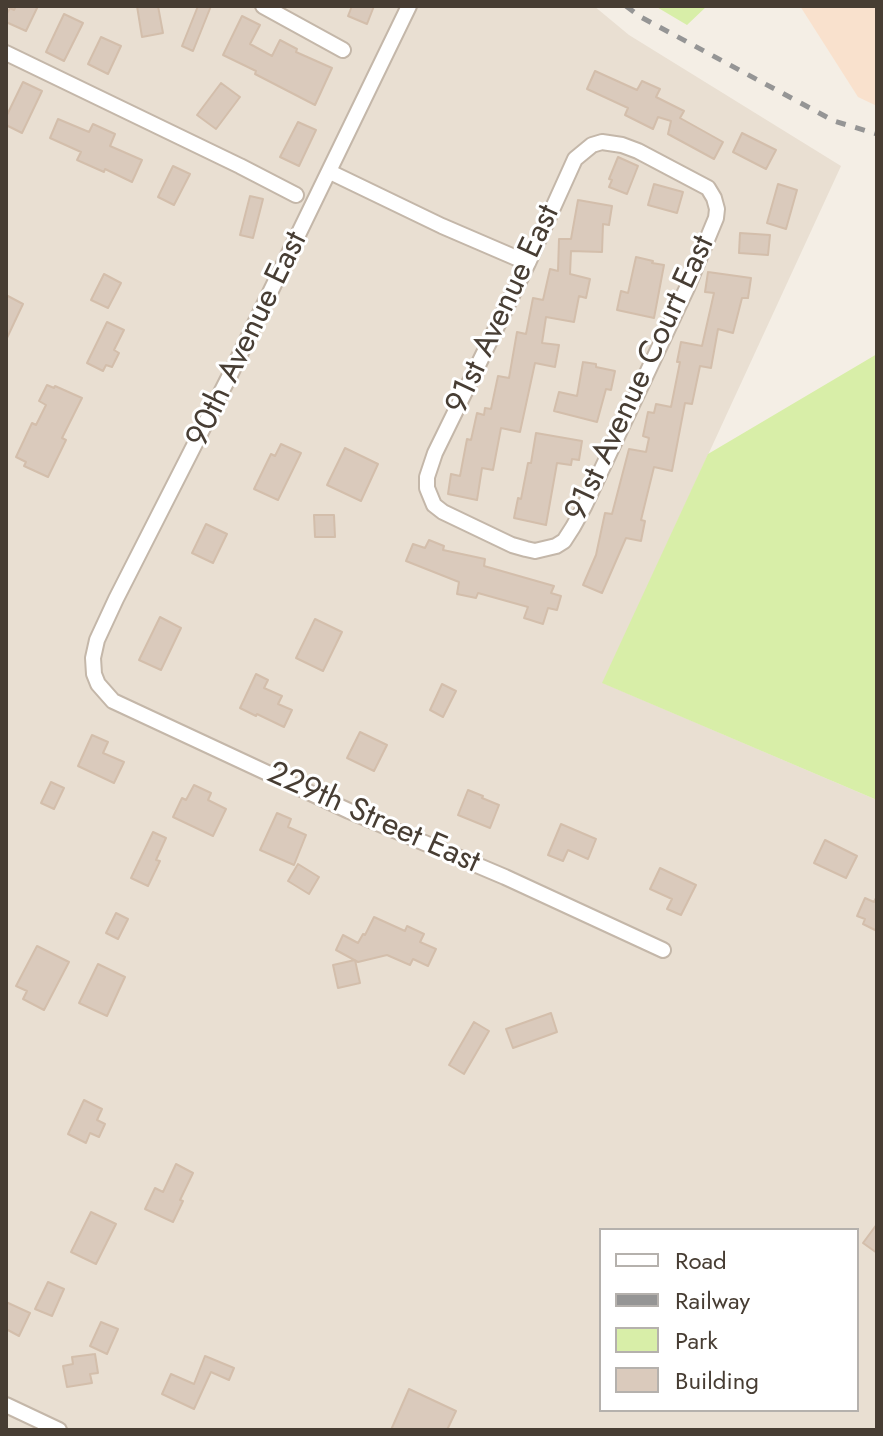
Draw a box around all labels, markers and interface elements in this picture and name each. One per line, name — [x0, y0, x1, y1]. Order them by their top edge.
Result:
street label: 91st Avenue East — [439, 200, 569, 420]
street label: 90th Avenue East — [179, 226, 317, 454]
street label: 91st Avenue Court East — [558, 230, 724, 528]
street label: 229th Street East — [261, 755, 485, 883]
legend — [599, 1228, 859, 1412]
text: Road — [675, 1243, 727, 1278]
text: Railway — [675, 1283, 750, 1318]
text: Park — [675, 1323, 718, 1358]
text: Building — [675, 1363, 759, 1398]

